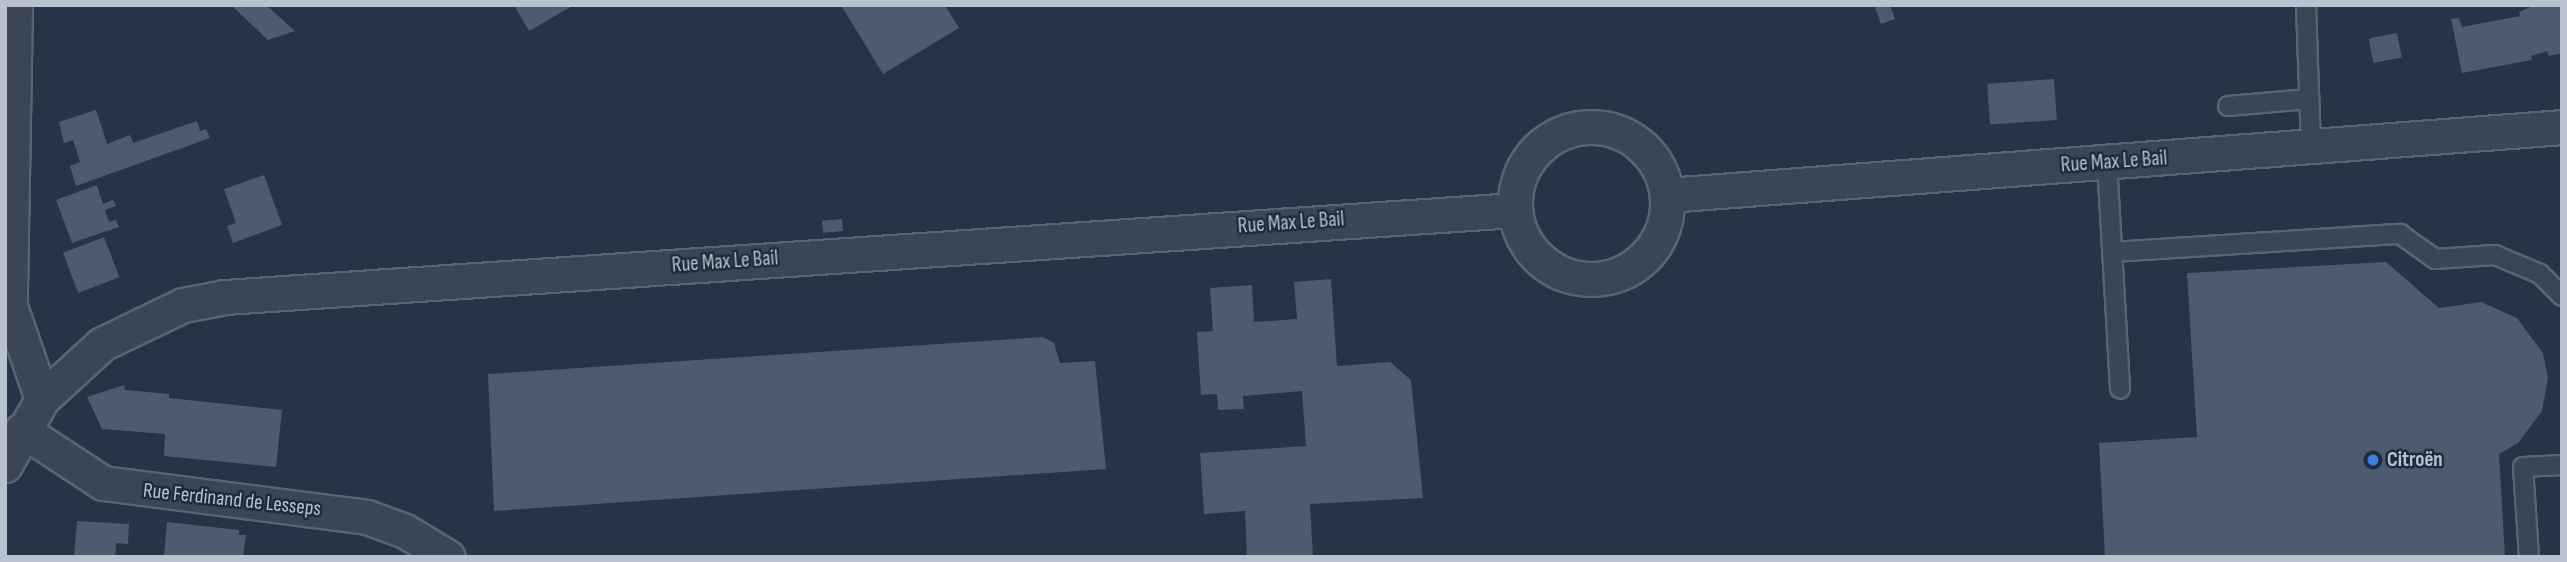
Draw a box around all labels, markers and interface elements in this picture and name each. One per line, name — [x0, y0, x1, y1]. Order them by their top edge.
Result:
street label: Rue Max Le Bail — [2060, 146, 2168, 178]
street label: Rue Max Le Bail — [1237, 207, 1345, 239]
street label: Rue Max Le Bail — [671, 246, 779, 278]
place label: Citroën — [2387, 447, 2443, 473]
marker: Citroën — [2365, 452, 2381, 468]
street label: Rue Ferdinand de Lesseps — [142, 478, 322, 522]

